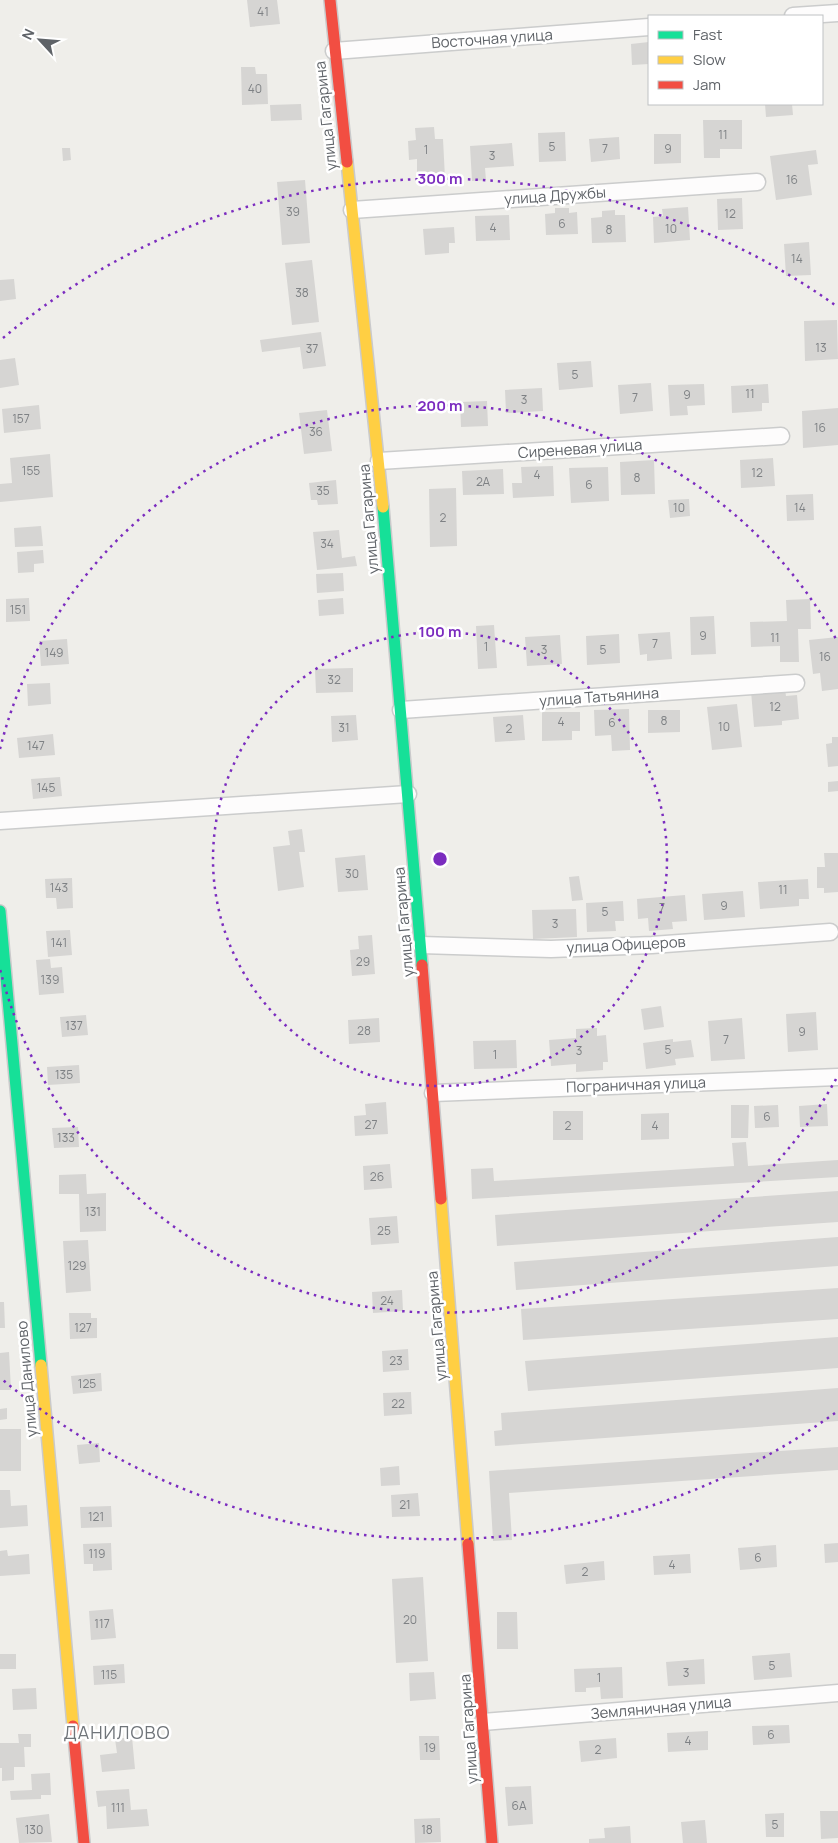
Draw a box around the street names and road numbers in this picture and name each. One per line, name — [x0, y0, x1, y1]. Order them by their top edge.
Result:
street label: Восточная улица — [431, 24, 553, 53]
street label: улица Гагарина — [309, 60, 342, 172]
street label: улица Дружбы — [503, 181, 607, 210]
street label: Сиреневая улица — [517, 434, 643, 463]
street label: улица Гагарина — [353, 463, 384, 575]
street label: улица Татьянина — [538, 682, 660, 711]
street label: улица Гагарина — [388, 866, 419, 978]
street label: улица Офицеров — [566, 931, 686, 958]
street label: Пограничная улица — [566, 1072, 706, 1097]
street label: улица Гагарина — [421, 1270, 452, 1382]
street label: улица Данилово — [11, 1320, 42, 1438]
street label: улица Гагарина — [454, 1673, 483, 1785]
street label: Земляничная улица — [590, 1691, 732, 1724]

